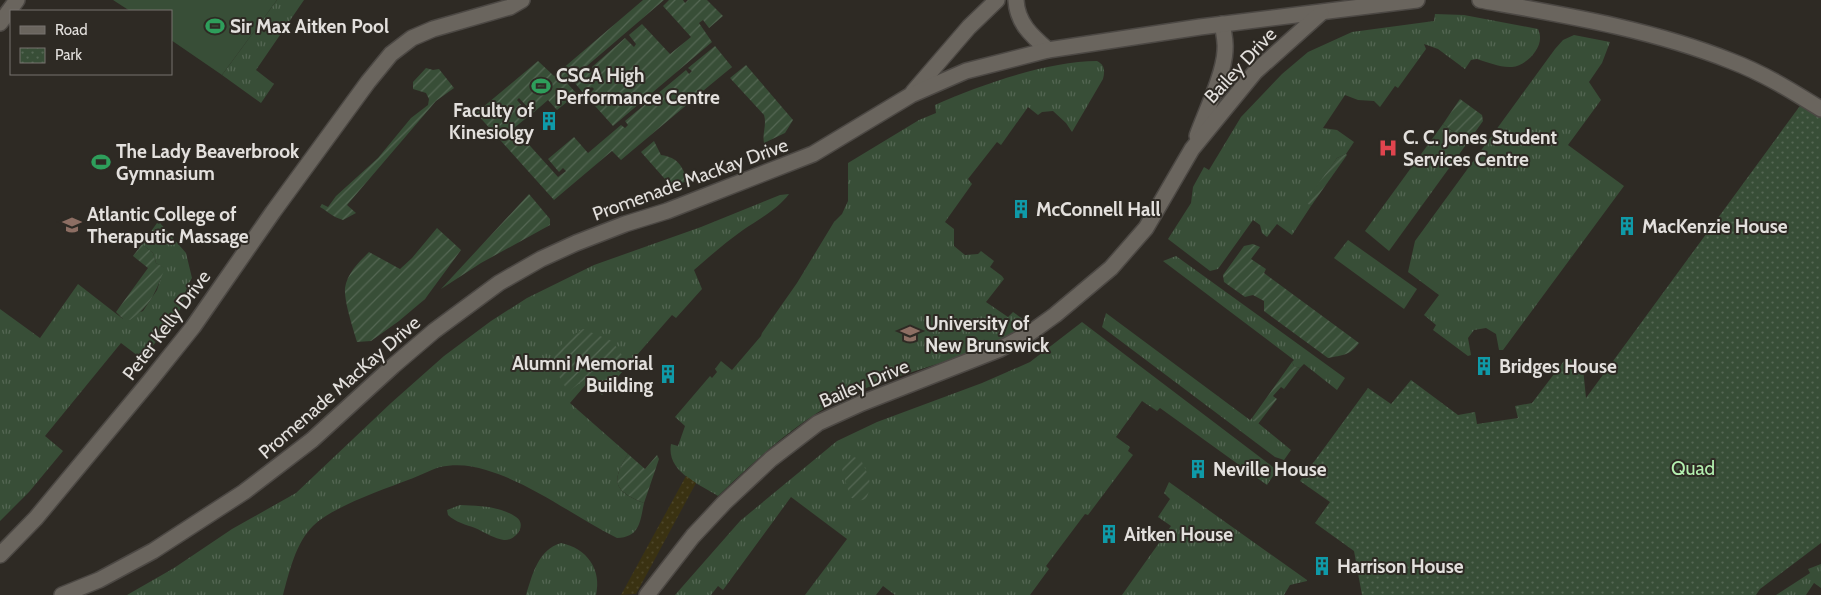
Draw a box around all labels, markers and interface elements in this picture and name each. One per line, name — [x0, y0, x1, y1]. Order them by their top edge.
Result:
legend — [10, 10, 172, 75]
sports icon: Sir Max Aitken Pool — [204, 15, 226, 37]
place label: Sir Max Aitken Pool — [230, 15, 389, 38]
text: Road — [55, 21, 88, 39]
street label: Bailey Drive — [1200, 23, 1281, 108]
text: Park — [55, 46, 82, 64]
place label: CSCA High Performance Centre — [556, 64, 720, 109]
sports icon: CSCA High Performance Centre — [530, 75, 552, 97]
place label: Faculty of Kinesiolgy — [449, 99, 535, 144]
building icon: Faculty of Kinesiolgy — [538, 110, 560, 132]
place label: C. C. Jones Student Services Centre — [1403, 126, 1557, 171]
street label: Promenade MacKay Drive — [589, 133, 791, 226]
hospital icon: C. C. Jones Student Services Centre — [1377, 137, 1399, 159]
place label: The Lady Beaverbrook Gymnasium — [116, 140, 300, 185]
sports icon: The Lady Beaverbrook Gymnasium — [90, 151, 112, 173]
building icon: McConnell Hall — [1010, 198, 1032, 220]
place label: McConnell Hall — [1036, 198, 1160, 221]
place label: Atlantic College of Theraputic Massage — [87, 203, 249, 248]
school or university icon: Atlantic College of Theraputic Massage — [61, 214, 83, 236]
building icon: MacKenzie House — [1616, 215, 1638, 237]
place label: MacKenzie House — [1642, 215, 1788, 238]
street label: Peter Kelly Drive — [118, 266, 215, 385]
street label: Promenade MacKay Drive — [254, 311, 425, 464]
place label: University of New Brunswick — [925, 312, 1050, 357]
school or university icon: University of New Brunswick — [899, 323, 921, 345]
place label: Alumni Memorial Building — [512, 352, 653, 397]
street label: Bailey Drive — [816, 354, 913, 413]
building icon: Bridges House — [1473, 355, 1495, 377]
place label: Bridges House — [1499, 355, 1617, 378]
building icon: Alumni Memorial Building — [657, 363, 679, 385]
park label: Quad — [1671, 457, 1715, 480]
building icon: Neville House — [1187, 458, 1209, 480]
place label: Neville House — [1213, 458, 1327, 481]
building icon: Aitken House — [1098, 523, 1120, 545]
place label: Aitken House — [1124, 523, 1233, 546]
building icon: Harrison House — [1311, 555, 1333, 577]
place label: Harrison House — [1337, 555, 1464, 578]

